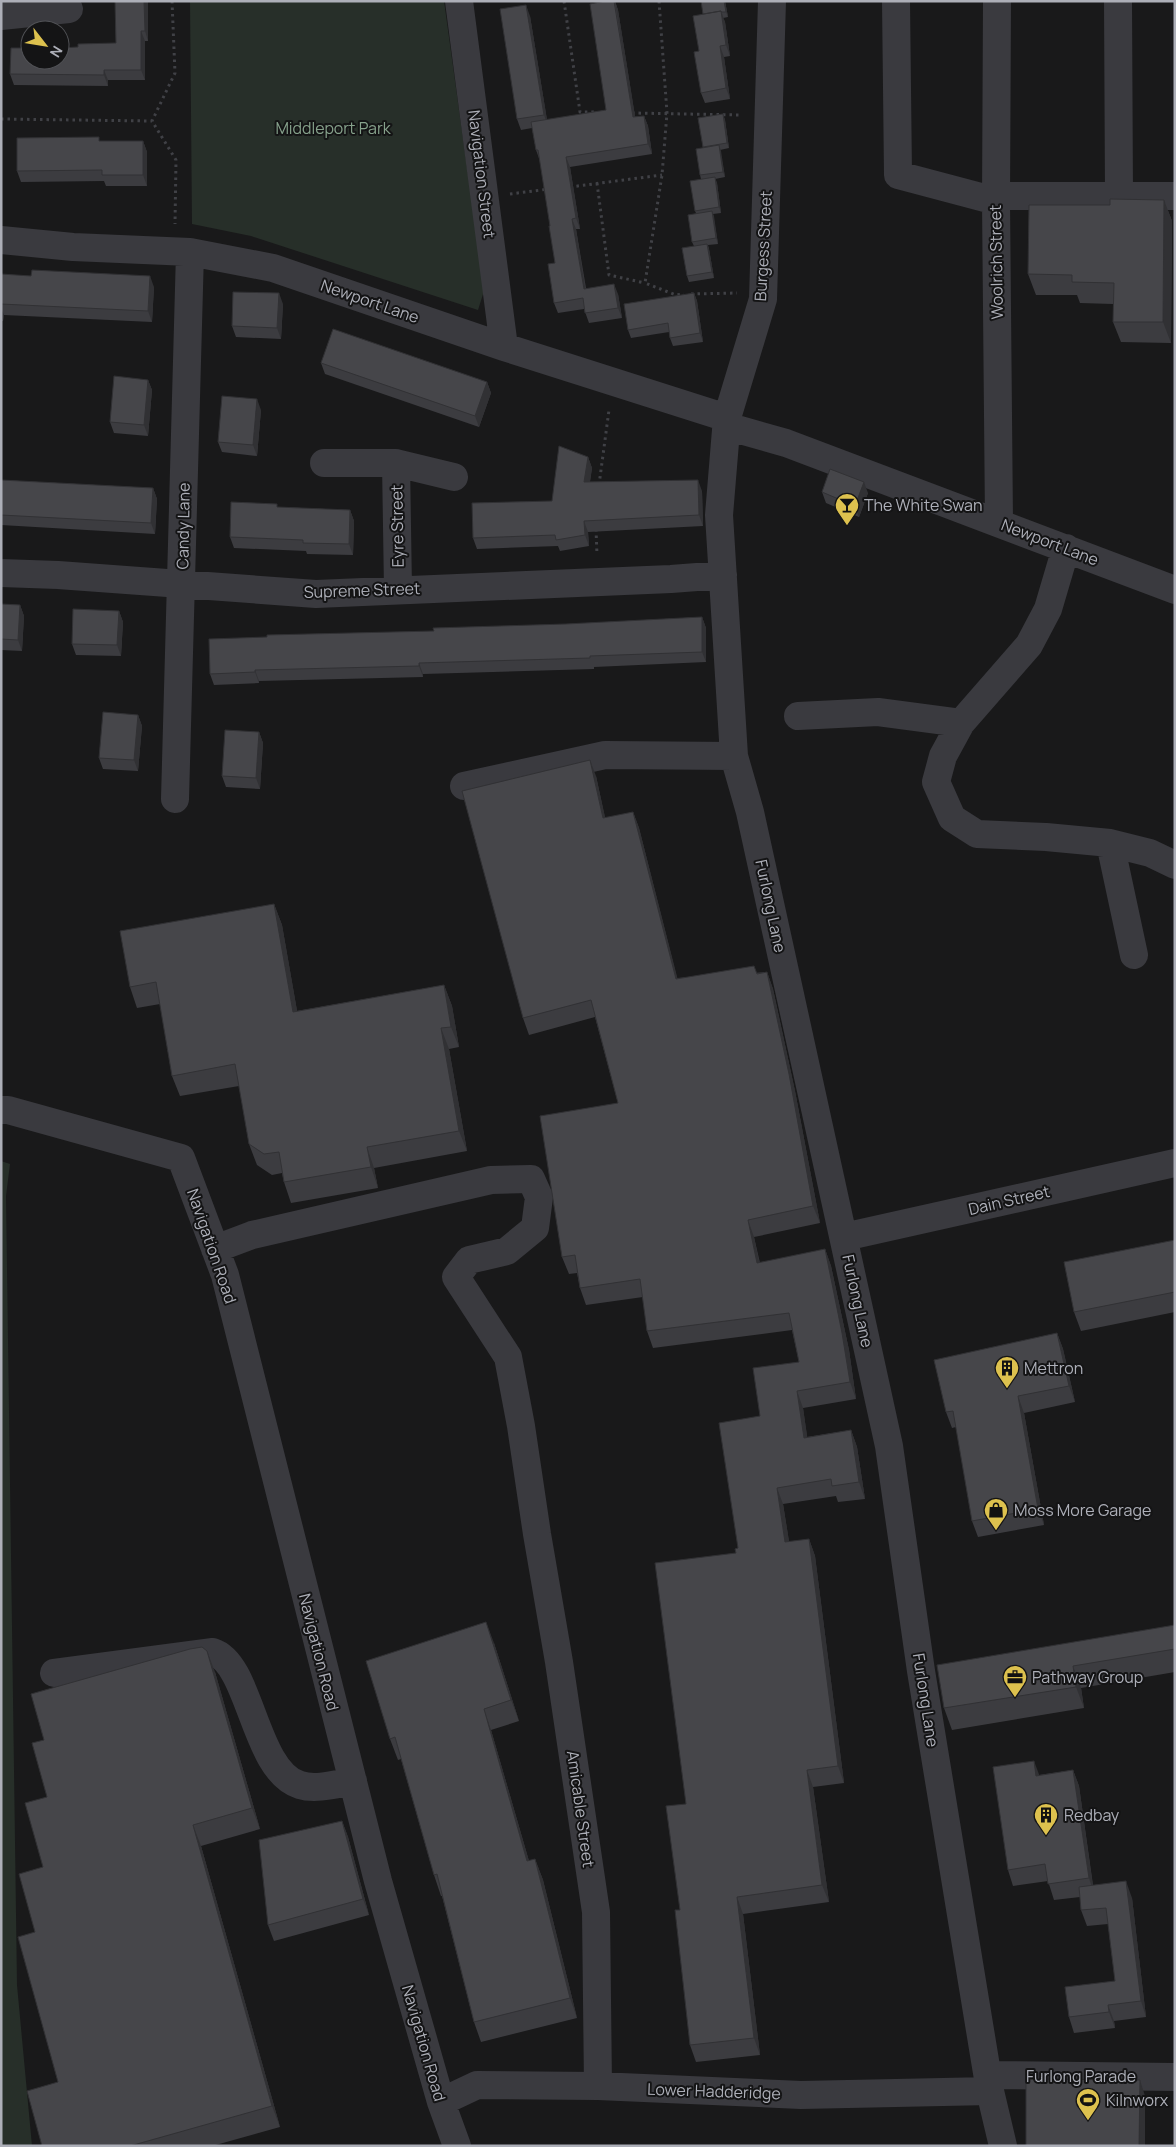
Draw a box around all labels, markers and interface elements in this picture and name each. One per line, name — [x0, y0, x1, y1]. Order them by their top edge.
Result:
north arrow — [20, 20, 70, 70]
text: N — [46, 43, 67, 61]
street label: Navigation Street — [463, 109, 501, 239]
park label: Middleport Park — [275, 117, 392, 139]
street label: Burgess Street — [749, 190, 777, 302]
street label: Woolrich Street — [984, 204, 1008, 320]
street label: Newport Lane — [318, 274, 422, 328]
street label: Candy Lane — [171, 482, 195, 570]
street label: Eyre Street — [385, 484, 409, 568]
bar icon: The White Swan — [834, 492, 860, 526]
place label: The White Swan — [864, 494, 983, 516]
street label: Newport Lane — [998, 513, 1102, 571]
street label: Supreme Street — [303, 577, 421, 603]
street label: Furlong Lane — [750, 857, 792, 955]
street label: Dain Street — [966, 1180, 1052, 1220]
street label: Navigation Road — [182, 1186, 242, 1306]
street label: Furlong Lane — [837, 1252, 879, 1350]
building icon: Mettron — [994, 1355, 1020, 1389]
place label: Mettron — [1024, 1357, 1083, 1379]
shop icon: Moss More Garage — [983, 1497, 1009, 1531]
place label: Moss More Garage — [1014, 1499, 1151, 1521]
street label: Navigation Road — [294, 1591, 344, 1713]
street label: Furlong Lane — [908, 1652, 944, 1748]
office icon: Pathway Group — [1002, 1664, 1028, 1698]
place label: Pathway Group — [1032, 1666, 1143, 1688]
street label: Amicable Street — [562, 1749, 600, 1869]
building icon: Redbay — [1033, 1802, 1059, 1836]
place label: Redbay — [1064, 1804, 1120, 1826]
street label: Navigation Road — [397, 1982, 451, 2104]
street label: Furlong Parade — [1026, 2065, 1136, 2087]
street label: Lower Hadderidge — [647, 2078, 781, 2104]
sports icon: Kilnworx — [1075, 2087, 1101, 2121]
place label: Kilnworx — [1106, 2089, 1169, 2111]

